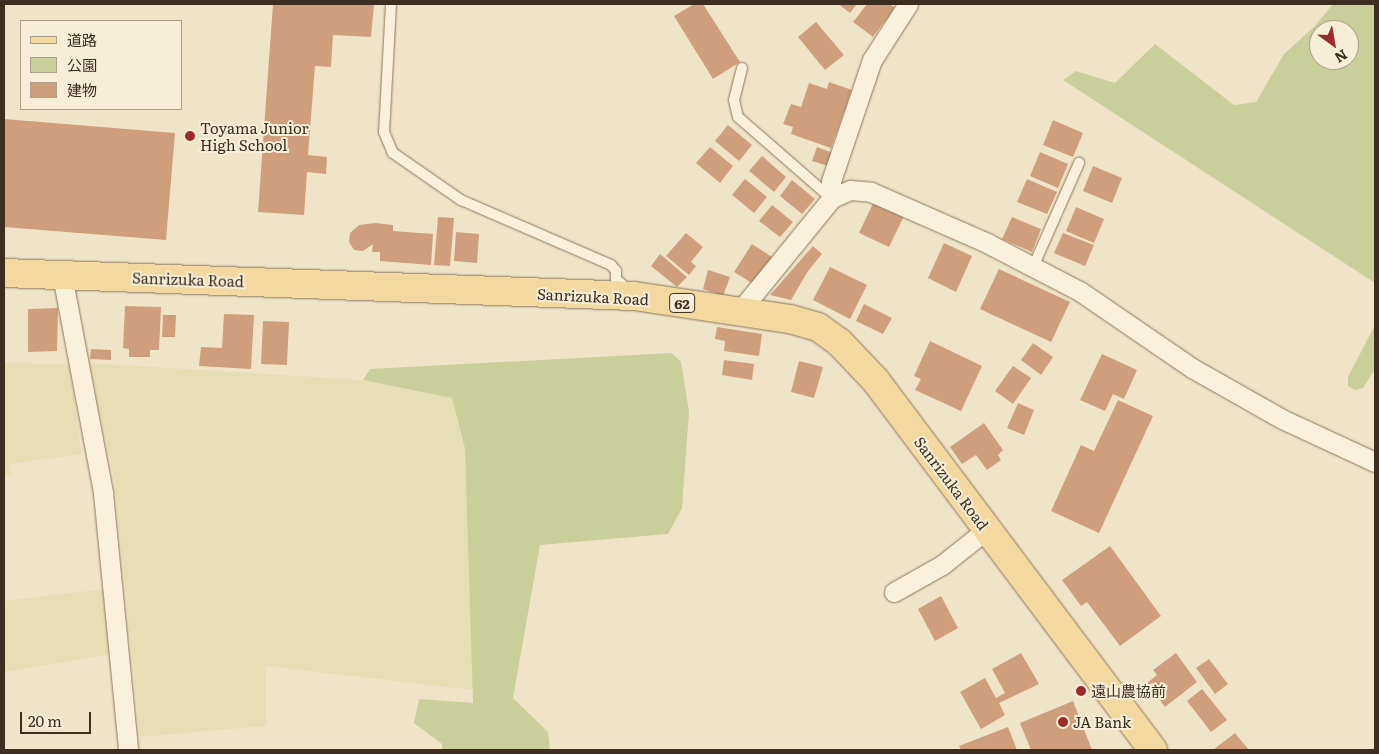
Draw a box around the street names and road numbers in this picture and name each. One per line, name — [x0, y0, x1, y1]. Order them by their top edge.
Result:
street label: Sanrizuka Road — [132, 268, 244, 290]
street label: Sanrizuka Road — [537, 284, 649, 308]
road number: 62 — [668, 292, 696, 314]
street label: Sanrizuka Road — [911, 433, 993, 533]

